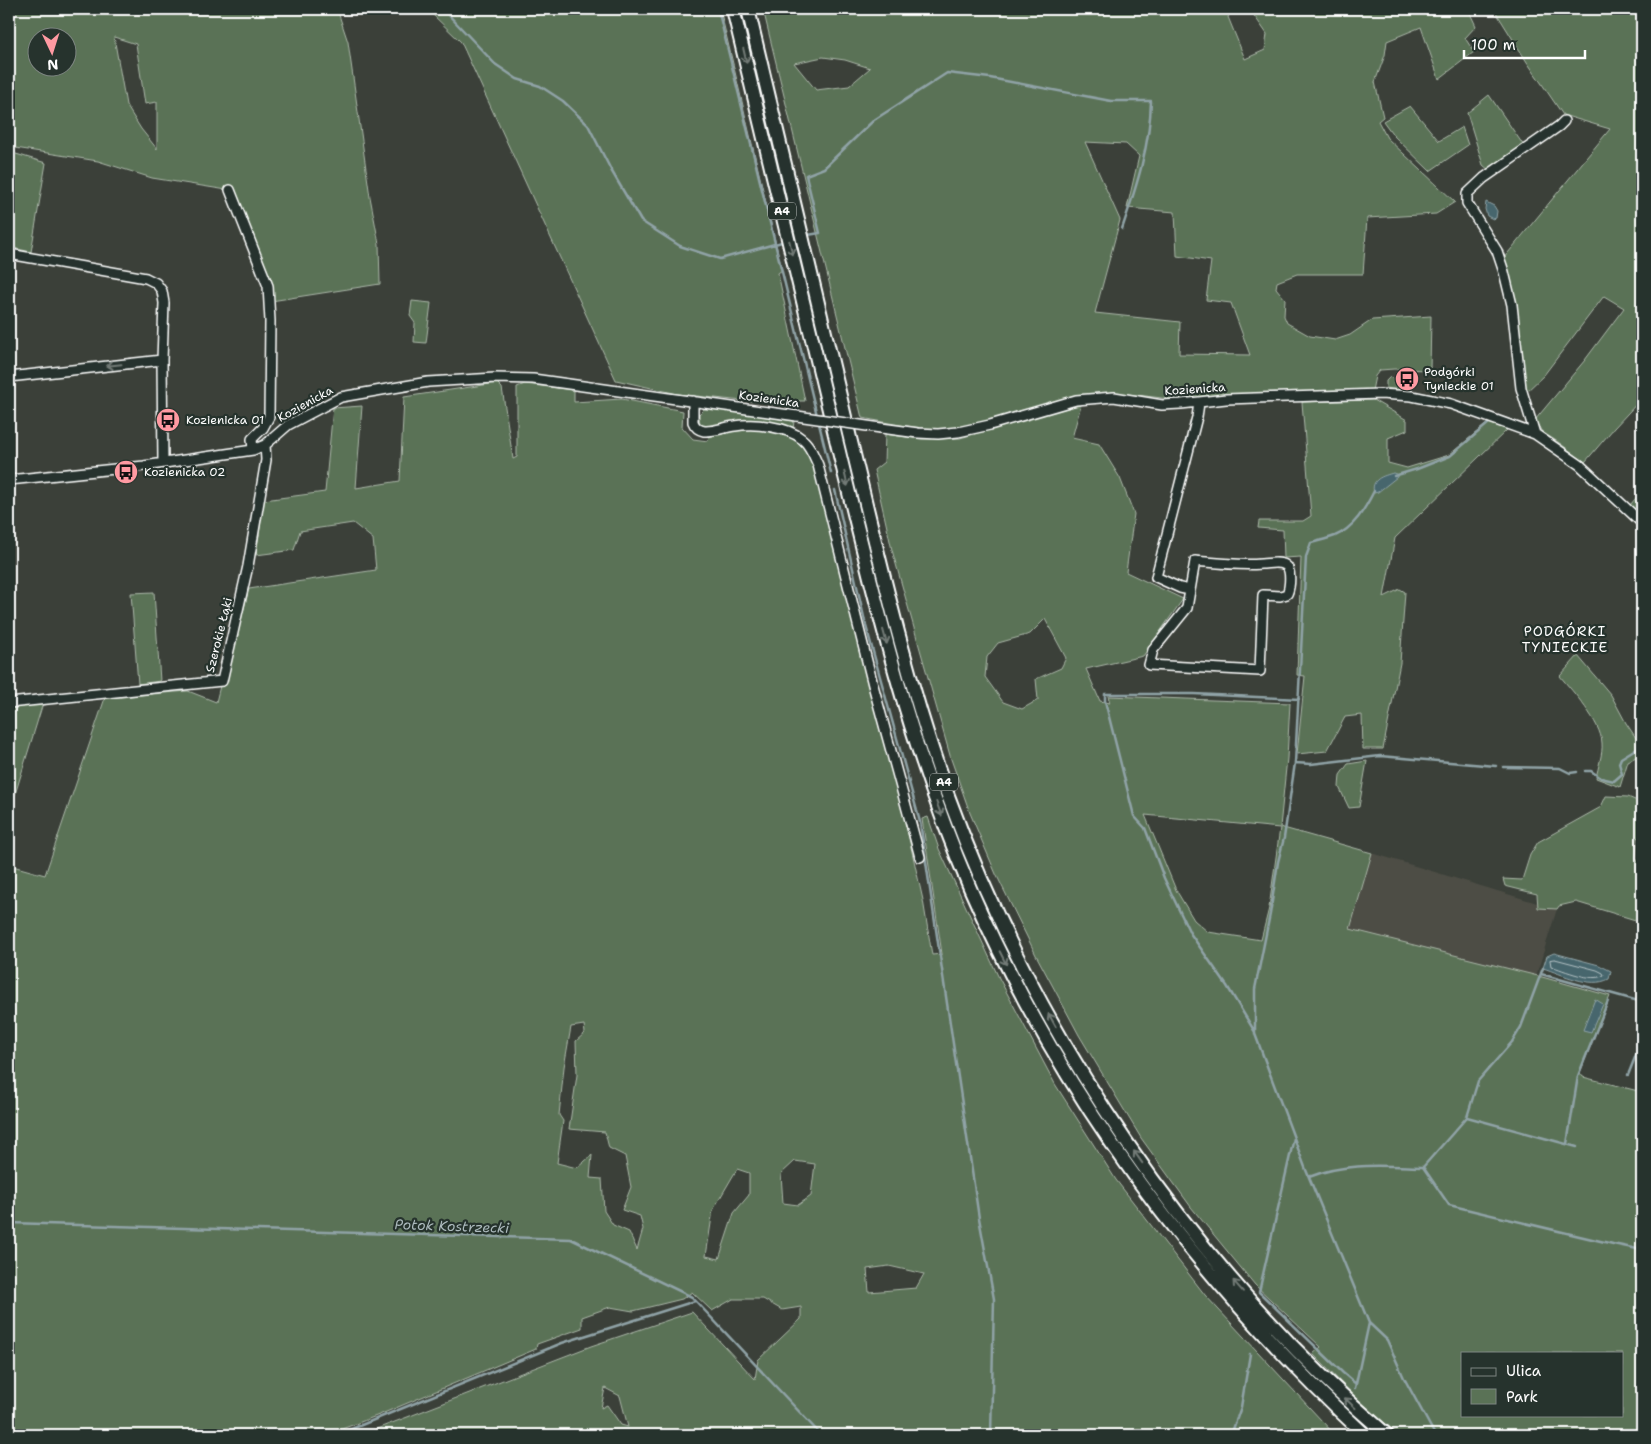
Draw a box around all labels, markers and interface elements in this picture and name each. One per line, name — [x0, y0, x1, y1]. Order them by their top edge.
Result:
north arrow — [28, 28, 78, 78]
scale bar — [1464, 28, 1585, 60]
text: 100 m — [1471, 35, 1516, 55]
one-way arrow — [741, 48, 750, 64]
text: N — [47, 56, 59, 74]
road number: A4 — [768, 202, 796, 220]
one-way arrow — [787, 240, 796, 256]
one-way arrow — [106, 360, 122, 370]
place label: Podgórki Tynieckie 01 — [1424, 364, 1494, 394]
bus stop icon: Podgórki Tynieckie 01 — [1394, 366, 1420, 392]
street label: Kozienicka — [1164, 379, 1227, 399]
street label: Kozienicka — [274, 382, 336, 426]
street label: Kozienicka — [738, 387, 801, 411]
bus stop icon: Kozienicka 01 — [155, 407, 181, 433]
place label: Kozienicka 01 — [186, 412, 264, 428]
bus stop icon: Kozienicka 02 — [113, 459, 139, 485]
place label: Kozienicka 02 — [144, 464, 225, 480]
one-way arrow — [842, 471, 851, 487]
street label: Szerokie Łąki — [202, 596, 236, 674]
district label: PODGÓRKI TYNIECKIE — [1522, 622, 1608, 656]
one-way arrow — [881, 629, 891, 645]
road number: A4 — [930, 774, 958, 790]
one-way arrow — [935, 801, 944, 816]
one-way arrow — [999, 950, 1008, 965]
one-way arrow — [1046, 1013, 1056, 1028]
one-way arrow — [1133, 1151, 1143, 1165]
water label: Potok Kostrzecki — [394, 1215, 511, 1237]
one-way arrow — [1232, 1279, 1244, 1292]
legend — [1461, 1352, 1624, 1416]
text: Ulica — [1506, 1361, 1542, 1381]
text: Park — [1506, 1387, 1538, 1407]
one-way arrow — [1344, 1397, 1357, 1409]

